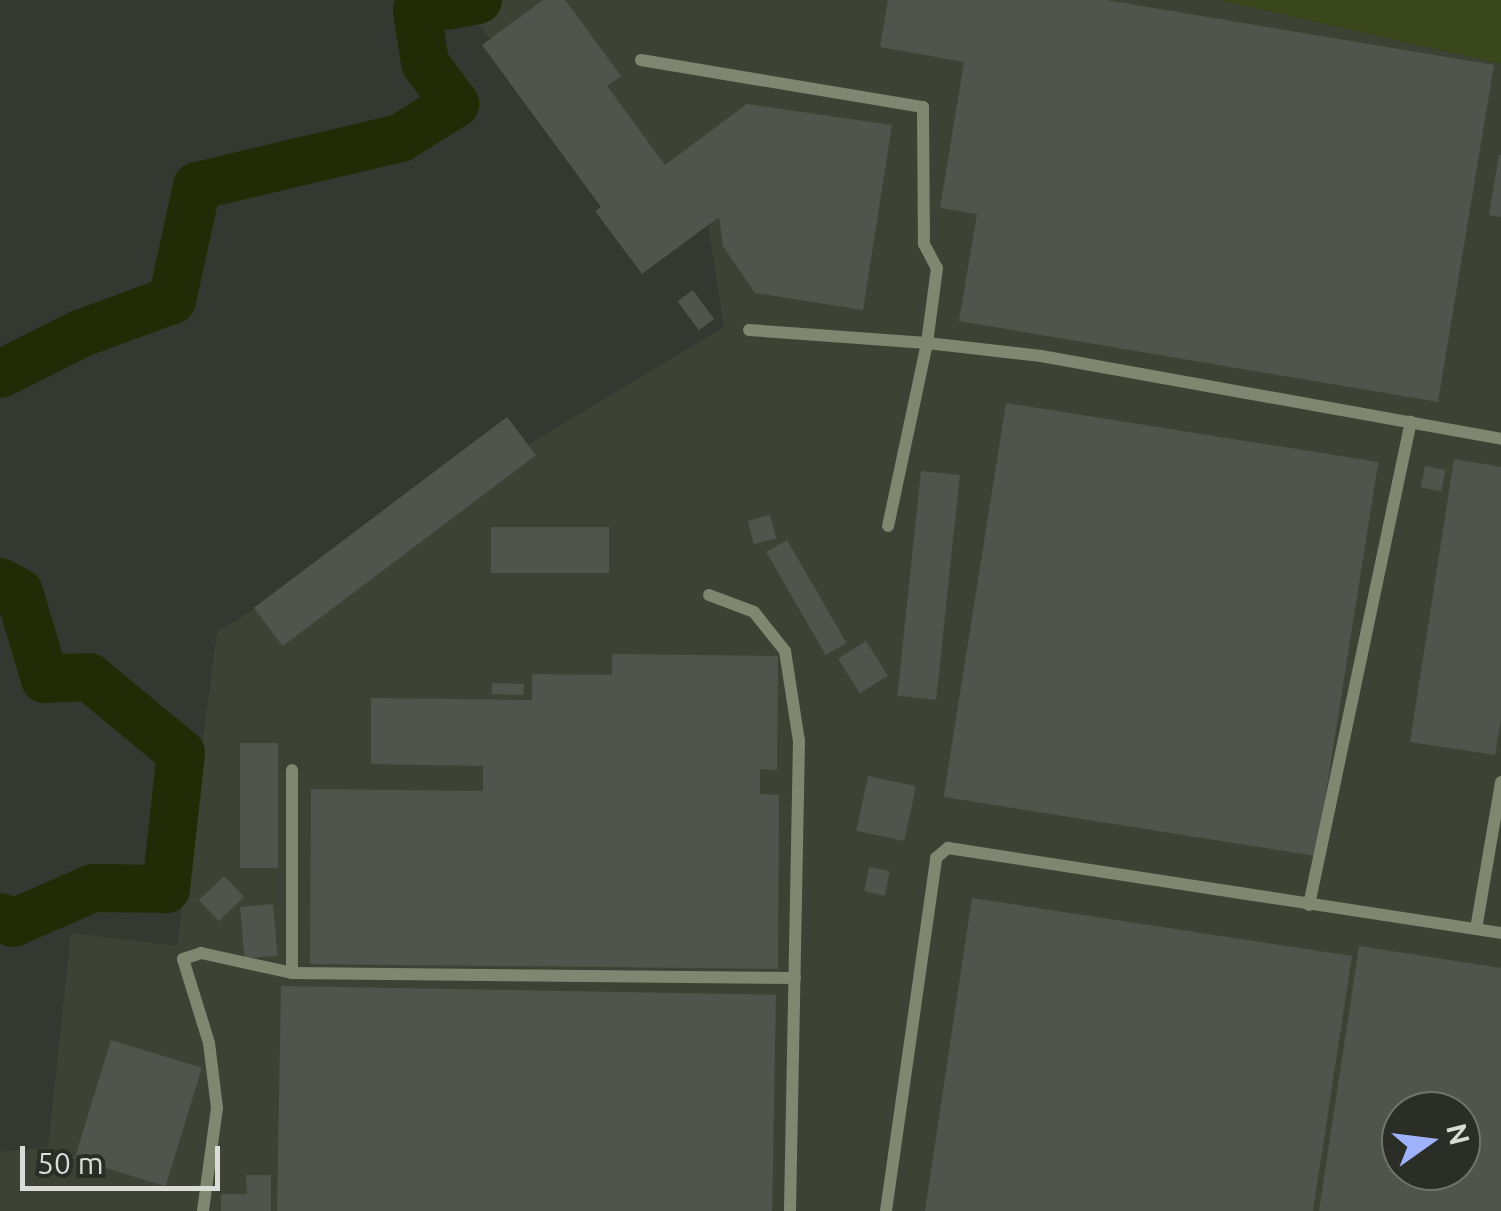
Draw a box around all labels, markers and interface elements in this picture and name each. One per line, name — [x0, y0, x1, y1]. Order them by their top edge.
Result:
north arrow — [1381, 1091, 1481, 1191]
text: N — [1441, 1120, 1476, 1148]
scale bar — [25, 1126, 225, 1188]
text: 50 m — [37, 1146, 104, 1180]

